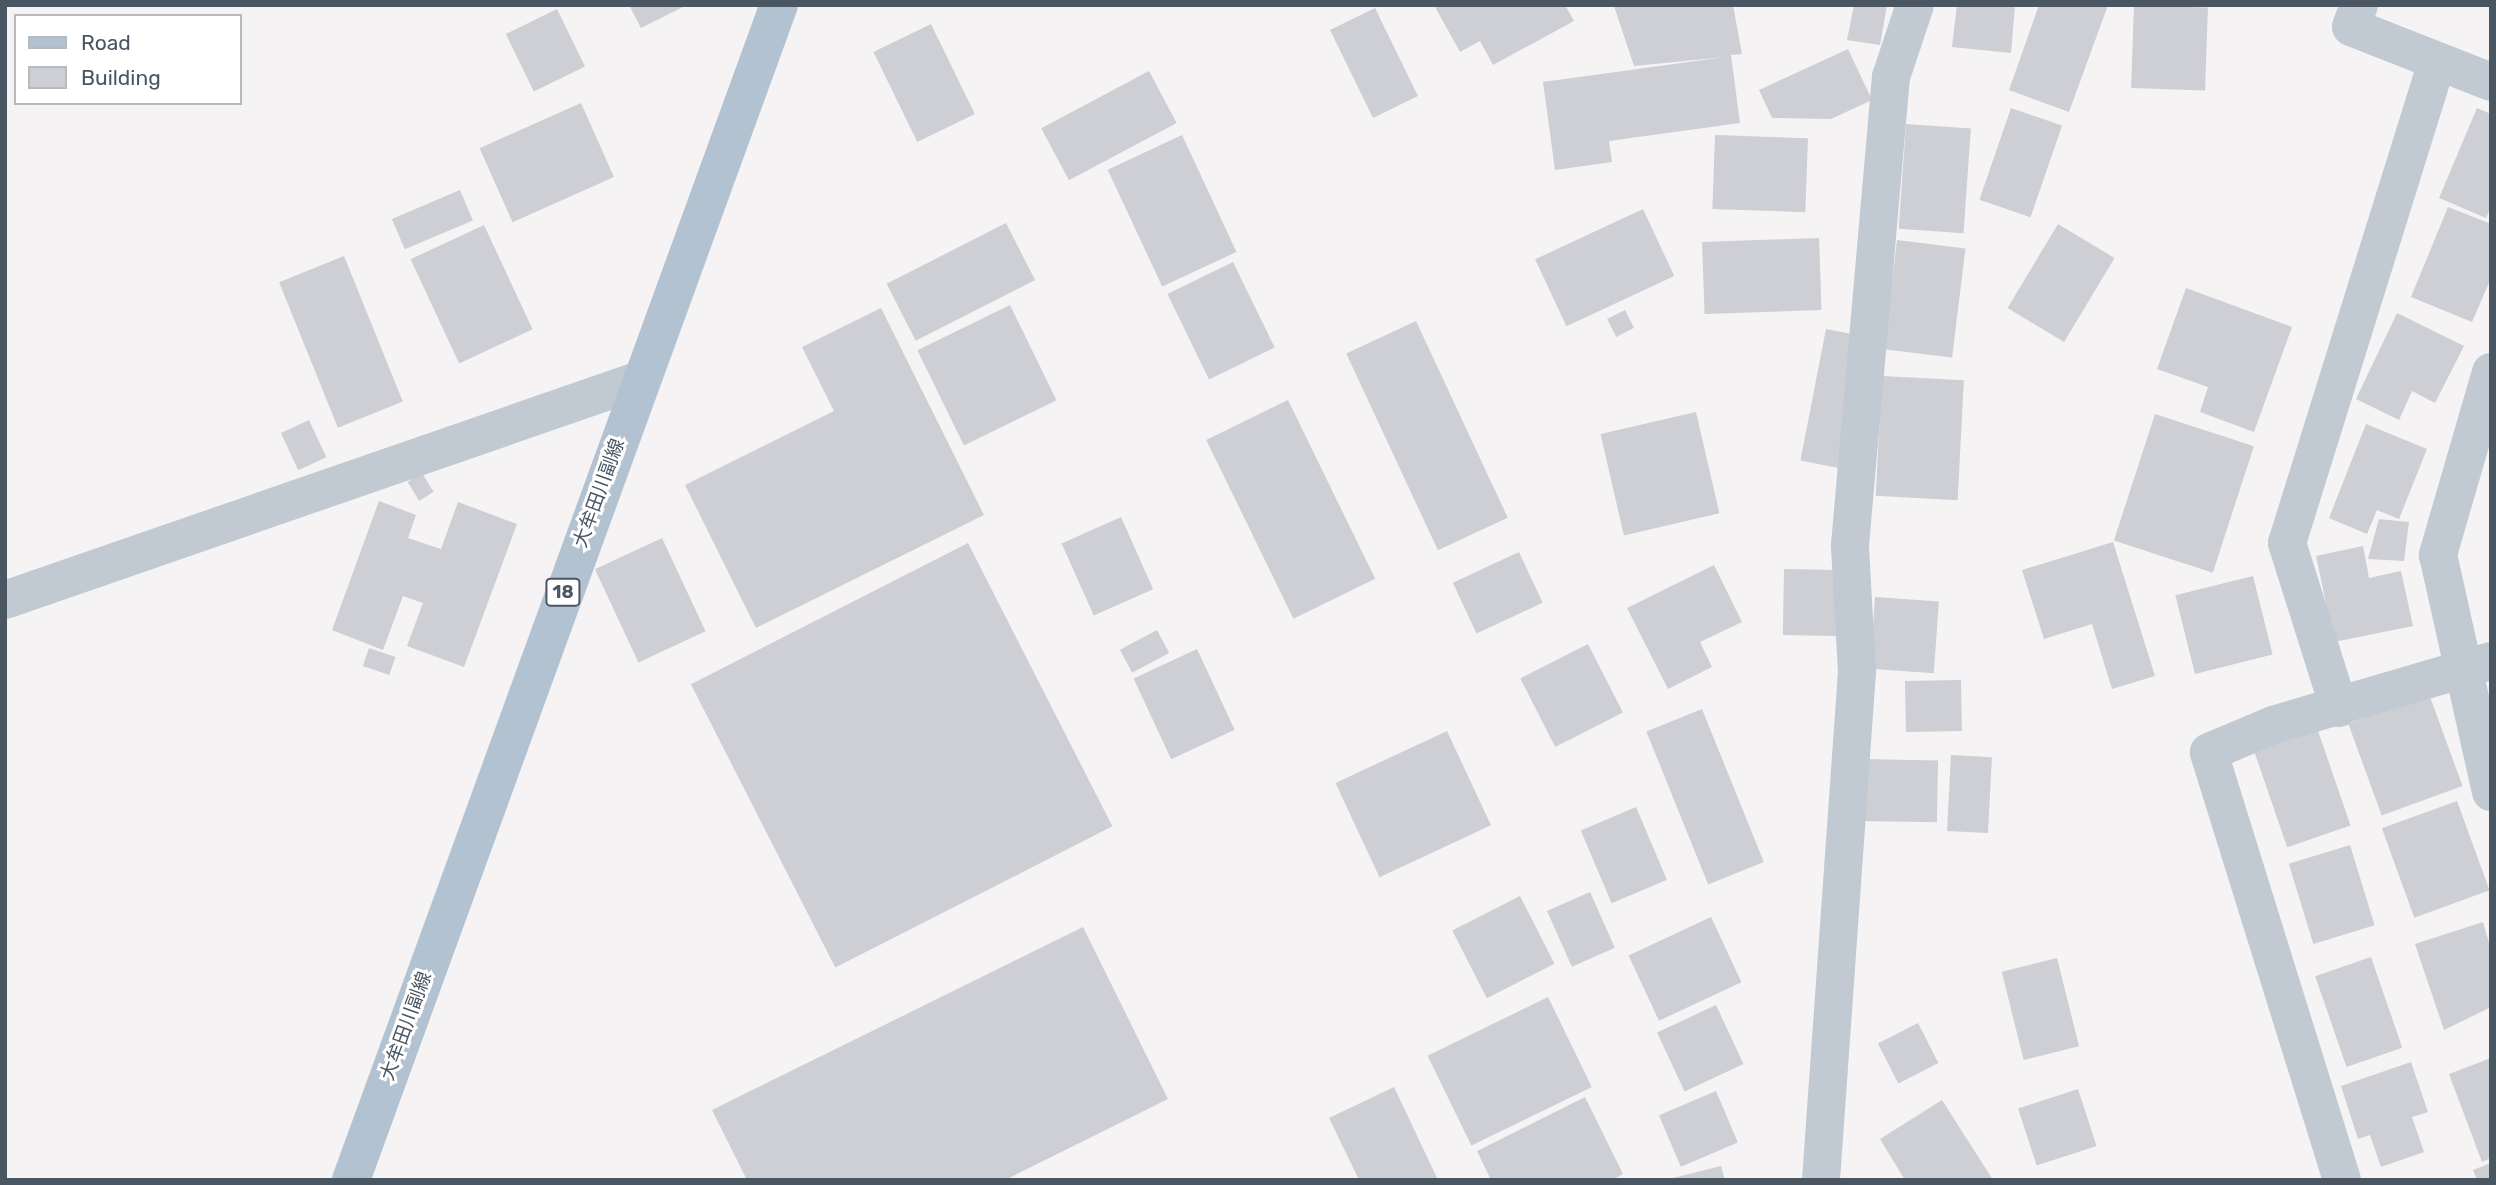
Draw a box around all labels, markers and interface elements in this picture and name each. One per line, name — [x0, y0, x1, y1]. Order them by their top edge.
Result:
legend — [14, 14, 242, 105]
text: Road — [81, 30, 131, 55]
text: Building — [81, 65, 161, 90]
street label: 大牟田川副線 — [569, 436, 629, 550]
road number: 18 — [544, 578, 582, 606]
street label: 大牟田川副線 — [376, 969, 436, 1083]

